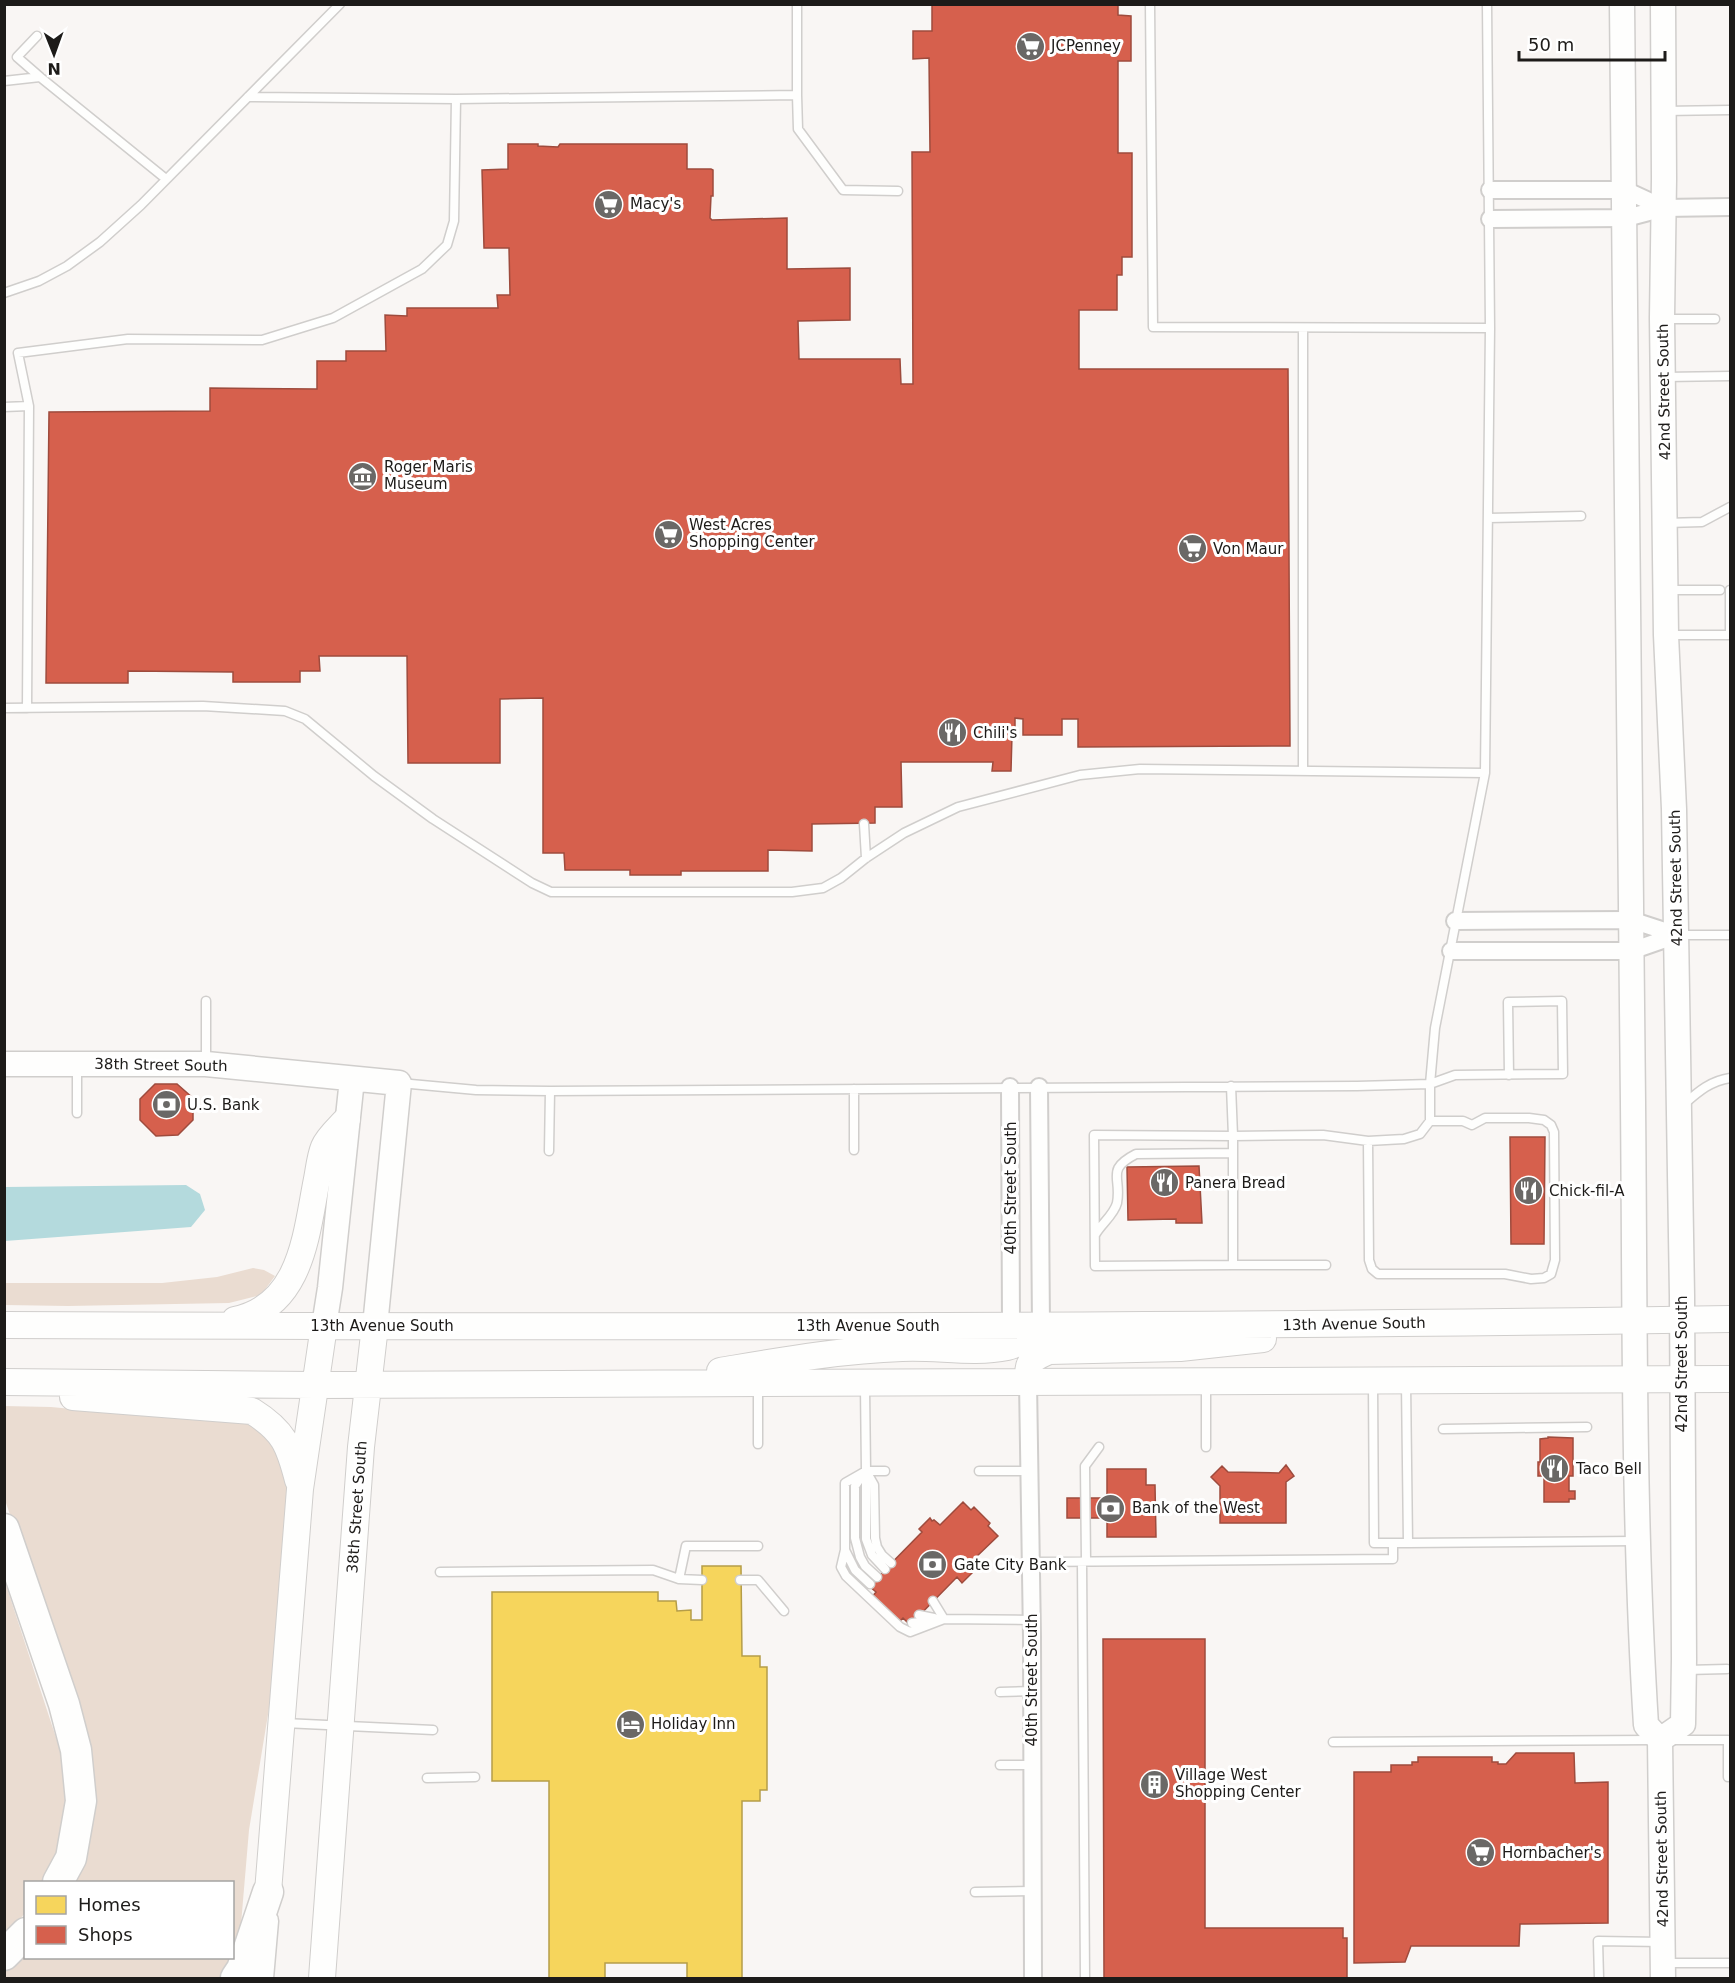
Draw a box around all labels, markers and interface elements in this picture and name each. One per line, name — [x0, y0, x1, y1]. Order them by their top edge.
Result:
north arrow — [24, 24, 84, 84]
scale bar — [1519, 24, 1664, 62]
supermarket icon: JCPenney — [1014, 30, 1046, 62]
text: 50 m — [1528, 34, 1574, 55]
place label: JCPenney — [1050, 37, 1121, 55]
text: N — [47, 59, 61, 78]
supermarket icon: Macy's — [593, 188, 625, 220]
place label: Macy's — [630, 195, 681, 213]
street label: 42nd Street South — [1654, 323, 1674, 461]
place label: Roger Maris Museum — [384, 458, 473, 493]
museum icon: Roger Maris Museum — [347, 460, 379, 492]
place label: West Acres Shopping Center — [689, 516, 816, 551]
supermarket icon: West Acres Shopping Center — [652, 518, 684, 550]
supermarket icon: Von Maur — [1176, 533, 1208, 565]
place label: Von Maur — [1213, 540, 1284, 558]
restaurant icon: Chili's — [936, 717, 968, 749]
place label: Chili's — [973, 724, 1018, 742]
street label: 42nd Street South — [1666, 809, 1686, 947]
street label: 38th Street South — [94, 1055, 228, 1075]
bank icon: U.S. Bank — [150, 1089, 182, 1121]
place label: U.S. Bank — [187, 1096, 260, 1114]
street label: 40th Street South — [1002, 1121, 1020, 1255]
restaurant icon: Panera Bread — [1148, 1167, 1180, 1199]
place label: Panera Bread — [1185, 1174, 1286, 1192]
restaurant icon: Chick-fil-A — [1512, 1175, 1544, 1207]
place label: Chick-fil-A — [1549, 1182, 1625, 1200]
street label: 42nd Street South — [1673, 1296, 1691, 1432]
street label: 13th Avenue South — [1282, 1314, 1426, 1334]
street label: 13th Avenue South — [310, 1317, 454, 1335]
street label: 13th Avenue South — [796, 1317, 940, 1335]
street label: 38th Street South — [343, 1440, 371, 1574]
restaurant icon: Taco Bell — [1539, 1453, 1571, 1485]
place label: Taco Bell — [1575, 1460, 1642, 1478]
bank icon: Bank of the West — [1095, 1492, 1127, 1524]
place label: Bank of the West — [1132, 1499, 1260, 1517]
bank icon: Gate City Bank — [917, 1549, 949, 1581]
place label: Gate City Bank — [954, 1556, 1067, 1574]
street label: 40th Street South — [1023, 1613, 1041, 1747]
hotel icon: Holiday Inn — [614, 1708, 646, 1740]
place label: Holiday Inn — [651, 1715, 736, 1733]
place label: Village West Shopping Center — [1175, 1766, 1302, 1801]
building icon: Village West Shopping Center — [1138, 1768, 1170, 1800]
street label: 42nd Street South — [1652, 1790, 1672, 1928]
supermarket icon: Hornbacher's — [1465, 1837, 1497, 1869]
place label: Hornbacher's — [1502, 1844, 1602, 1862]
legend — [24, 1881, 234, 1959]
text: Homes — [78, 1894, 141, 1915]
text: Shops — [78, 1924, 133, 1945]

